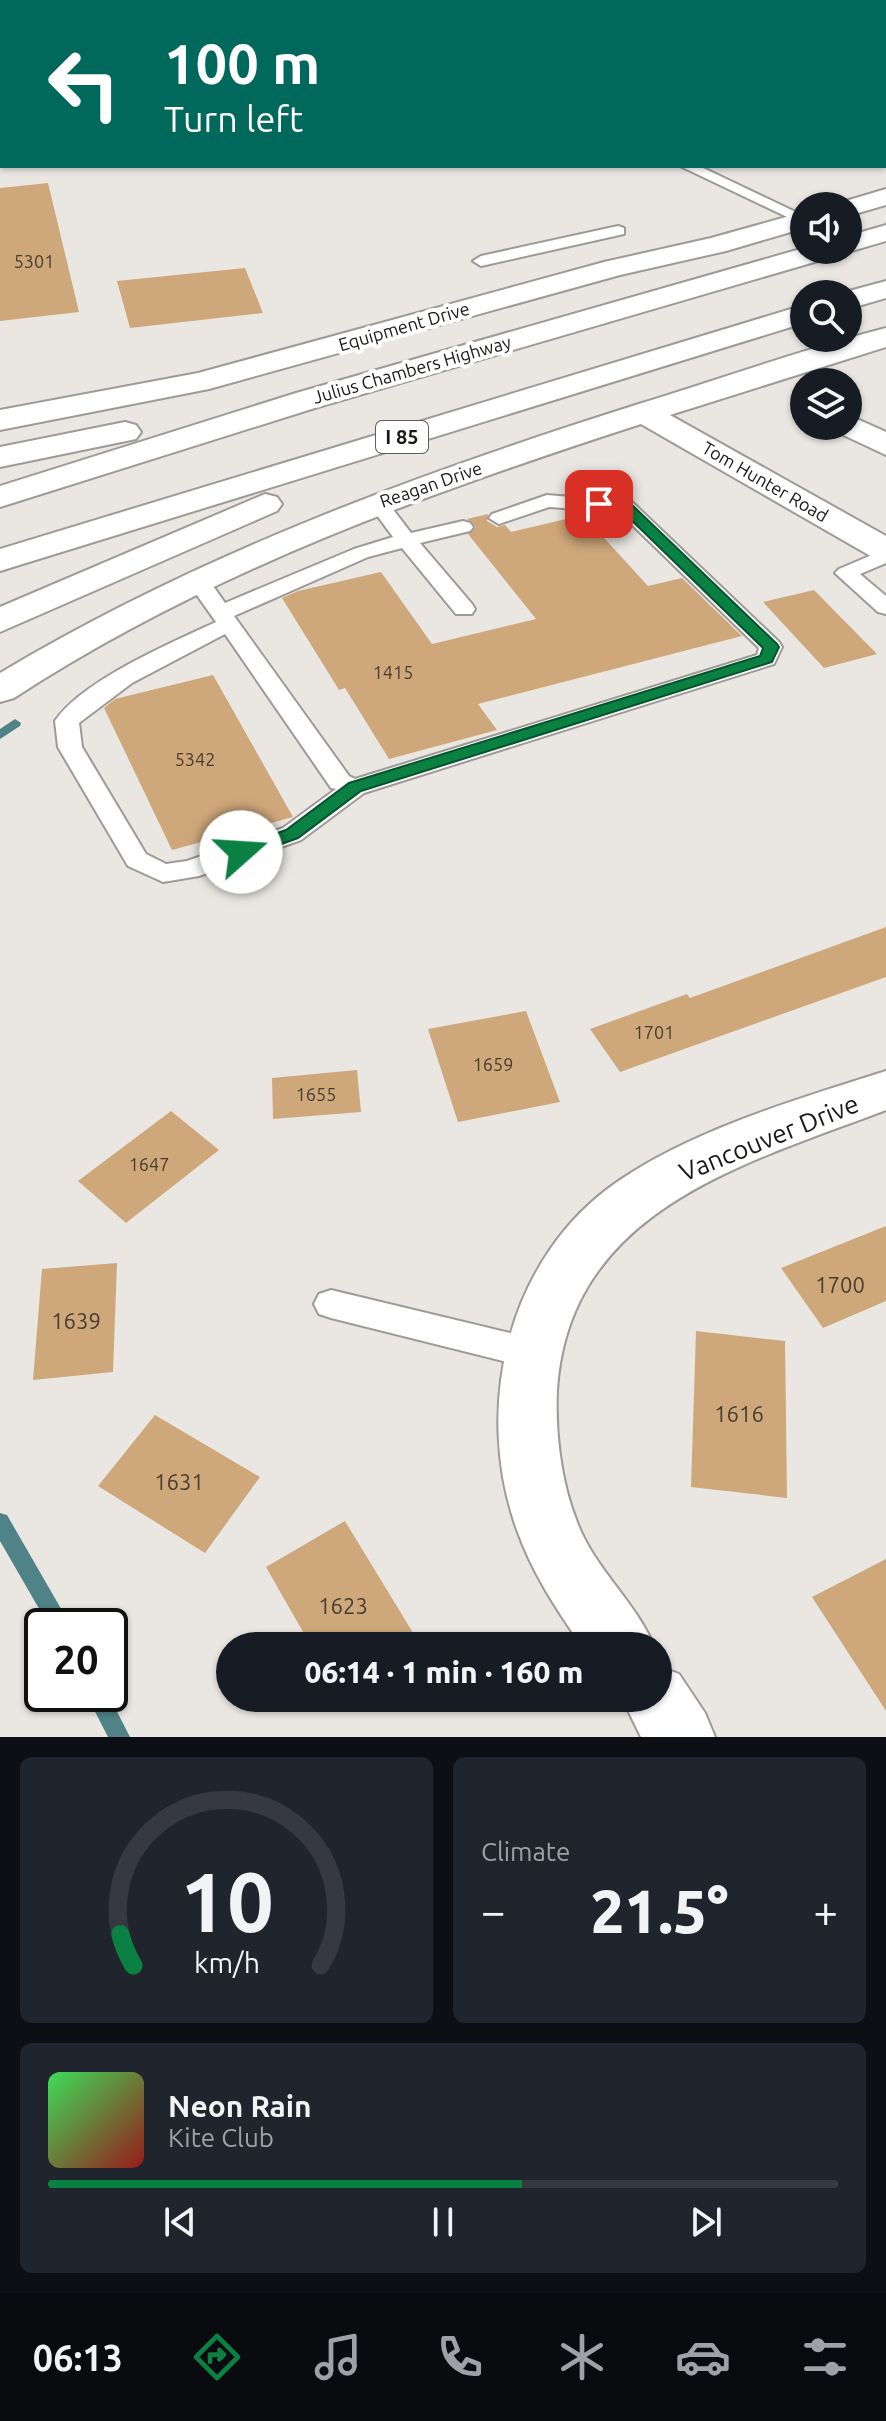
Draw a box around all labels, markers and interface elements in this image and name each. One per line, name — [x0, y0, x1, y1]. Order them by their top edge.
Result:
icon: left — [32, 32, 136, 136]
text: 100 m — [164, 32, 320, 95]
text: Turn left — [164, 98, 303, 139]
map controls — [790, 192, 862, 440]
button: sound — [790, 192, 862, 264]
house number: 5301 — [14, 251, 54, 271]
button: search — [790, 280, 862, 352]
street label: Equipment Drive — [336, 298, 472, 354]
street label: Julius Chambers Highway — [310, 331, 513, 407]
button: layers — [790, 368, 862, 440]
road number: I 85 — [376, 421, 428, 453]
street label: Tom Hunter Road — [699, 437, 832, 525]
street label: Reagan Drive — [377, 457, 484, 511]
pin — [565, 470, 633, 538]
icon: arrive — [577, 482, 621, 526]
house number: 1415 — [373, 662, 413, 682]
house number: 5342 — [175, 749, 215, 769]
position arrow — [199, 810, 283, 894]
house number: 1701 — [634, 1022, 674, 1042]
house number: 1659 — [473, 1054, 513, 1074]
house number: 1655 — [296, 1084, 336, 1104]
street label: Vancouver Drive — [675, 1088, 863, 1187]
house number: 1647 — [129, 1154, 169, 1174]
house number: 1700 — [815, 1272, 865, 1297]
house number: 1639 — [51, 1308, 101, 1333]
house number: 1616 — [714, 1401, 764, 1426]
house number: 1631 — [154, 1469, 204, 1494]
house number: 1623 — [318, 1593, 368, 1618]
speed limit sign: 20 — [24, 1608, 128, 1712]
text: 06:14 · 1 min · 160 m — [305, 1655, 583, 1689]
text: Climate — [481, 1837, 570, 1866]
text: 10 — [180, 1854, 273, 1948]
text: 21.5° — [590, 1877, 729, 1944]
text: − — [481, 1886, 506, 1935]
text: + — [813, 1886, 838, 1935]
text: km/h — [194, 1946, 260, 1978]
text: Neon Rain — [168, 2089, 312, 2123]
text: Kite Club — [168, 2123, 274, 2152]
icon: previous — [158, 2200, 202, 2244]
icon: pause — [421, 2200, 465, 2244]
icon: next — [684, 2200, 728, 2244]
icon: directions — [189, 2329, 245, 2385]
icon: music — [310, 2329, 366, 2385]
icon: phone — [432, 2329, 488, 2385]
icon: climate — [554, 2329, 610, 2385]
icon: car — [675, 2329, 731, 2385]
icon: filters — [797, 2329, 853, 2385]
text: 06:13 — [33, 2337, 123, 2378]

